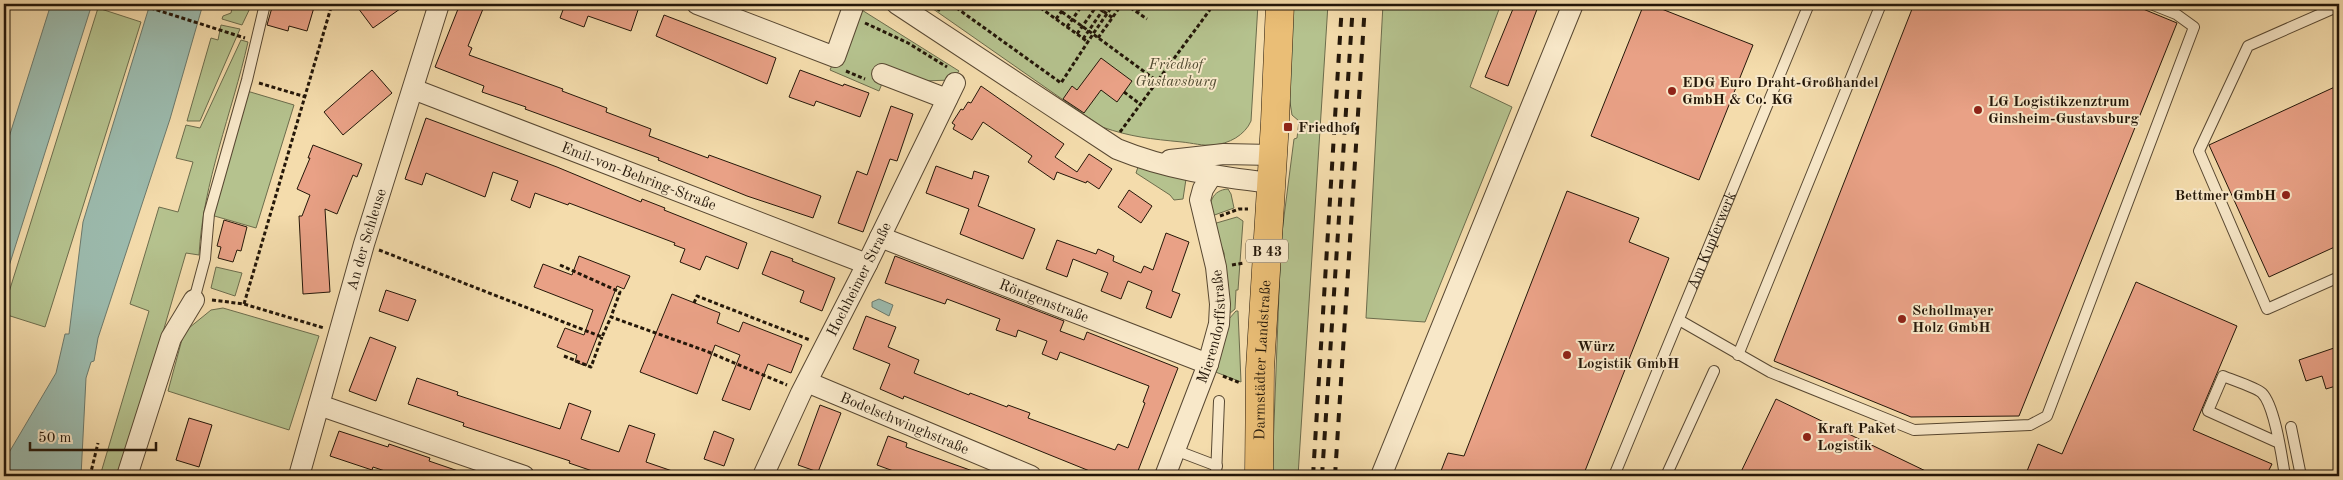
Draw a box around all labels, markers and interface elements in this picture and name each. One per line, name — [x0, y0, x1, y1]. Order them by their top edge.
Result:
park label: Friedhof Gustavsburg — [1135, 58, 1217, 90]
place label: EDG Euro Draht-Großhandel GmbH & Co. KG — [1682, 76, 1879, 108]
marker: EDG Euro Draht-Großhandel GmbH & Co. KG — [1666, 85, 1678, 97]
place label: LG Logistikzenztrum Ginsheim-Gustavsburg — [1988, 95, 2139, 127]
marker: LG Logistikzenztrum Ginsheim-Gustavsburg — [1972, 104, 1984, 116]
marker: Friedhof — [1282, 121, 1294, 133]
place label: Friedhof — [1298, 121, 1357, 136]
street label: Emil-von-Behring-Straße — [559, 141, 718, 214]
street label: An der Schleuse — [345, 187, 390, 292]
place label: Bettmer GmbH — [2174, 189, 2276, 204]
marker: Bettmer GmbH — [2280, 189, 2292, 201]
street label: Am Kupferwerk — [1686, 190, 1740, 292]
street label: Hochheimer Straße — [825, 220, 895, 339]
road number: B 43 — [1246, 240, 1288, 262]
street label: Mierendorffstraße — [1195, 269, 1229, 386]
street label: Röntgenstraße — [997, 278, 1091, 326]
street label: Darmstädter Landstraße — [1253, 280, 1274, 440]
place label: Schollmayer Holz GmbH — [1912, 304, 1994, 336]
marker: Schollmayer Holz GmbH — [1896, 313, 1908, 325]
place label: Würz Logistik GmbH — [1577, 340, 1679, 372]
marker: Würz Logistik GmbH — [1561, 349, 1573, 361]
street label: Bodelschwinghstraße — [838, 391, 971, 458]
scale bar — [30, 420, 156, 452]
place label: Kraft Paket Logistik — [1817, 422, 1897, 454]
text: 50 m — [38, 431, 72, 446]
marker: Kraft Paket Logistik — [1801, 431, 1813, 443]

